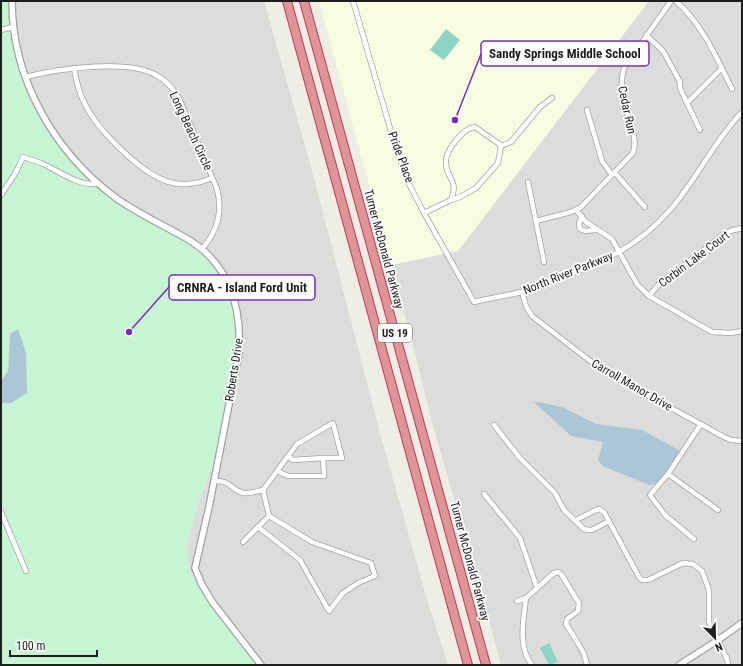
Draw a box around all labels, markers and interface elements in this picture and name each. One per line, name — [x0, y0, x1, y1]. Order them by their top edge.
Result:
callout: Sandy Springs Middle School — [481, 41, 649, 66]
text: Sandy Springs Middle School — [489, 46, 641, 61]
street label: Cedar Run — [615, 85, 639, 135]
street label: Long Beach Circle — [167, 89, 216, 173]
street label: Pride Place — [385, 129, 417, 185]
street label: Turner McDonald Parkway — [361, 188, 407, 310]
street label: Corbin Lake Court — [656, 228, 732, 290]
street label: North River Parkway — [521, 249, 615, 297]
callout: CRNRA - Island Ford Unit — [169, 275, 315, 300]
text: CRNRA - Island Ford Unit — [177, 280, 307, 295]
road number: US 19 — [378, 324, 412, 342]
street label: Roberts Drive — [222, 337, 246, 403]
street label: Carroll Manor Drive — [589, 356, 675, 414]
street label: Turner McDonald Parkway — [447, 500, 493, 622]
north arrow — [695, 618, 735, 658]
scale bar — [10, 632, 97, 658]
text: 100 m — [16, 639, 46, 653]
text: N — [713, 639, 724, 654]

